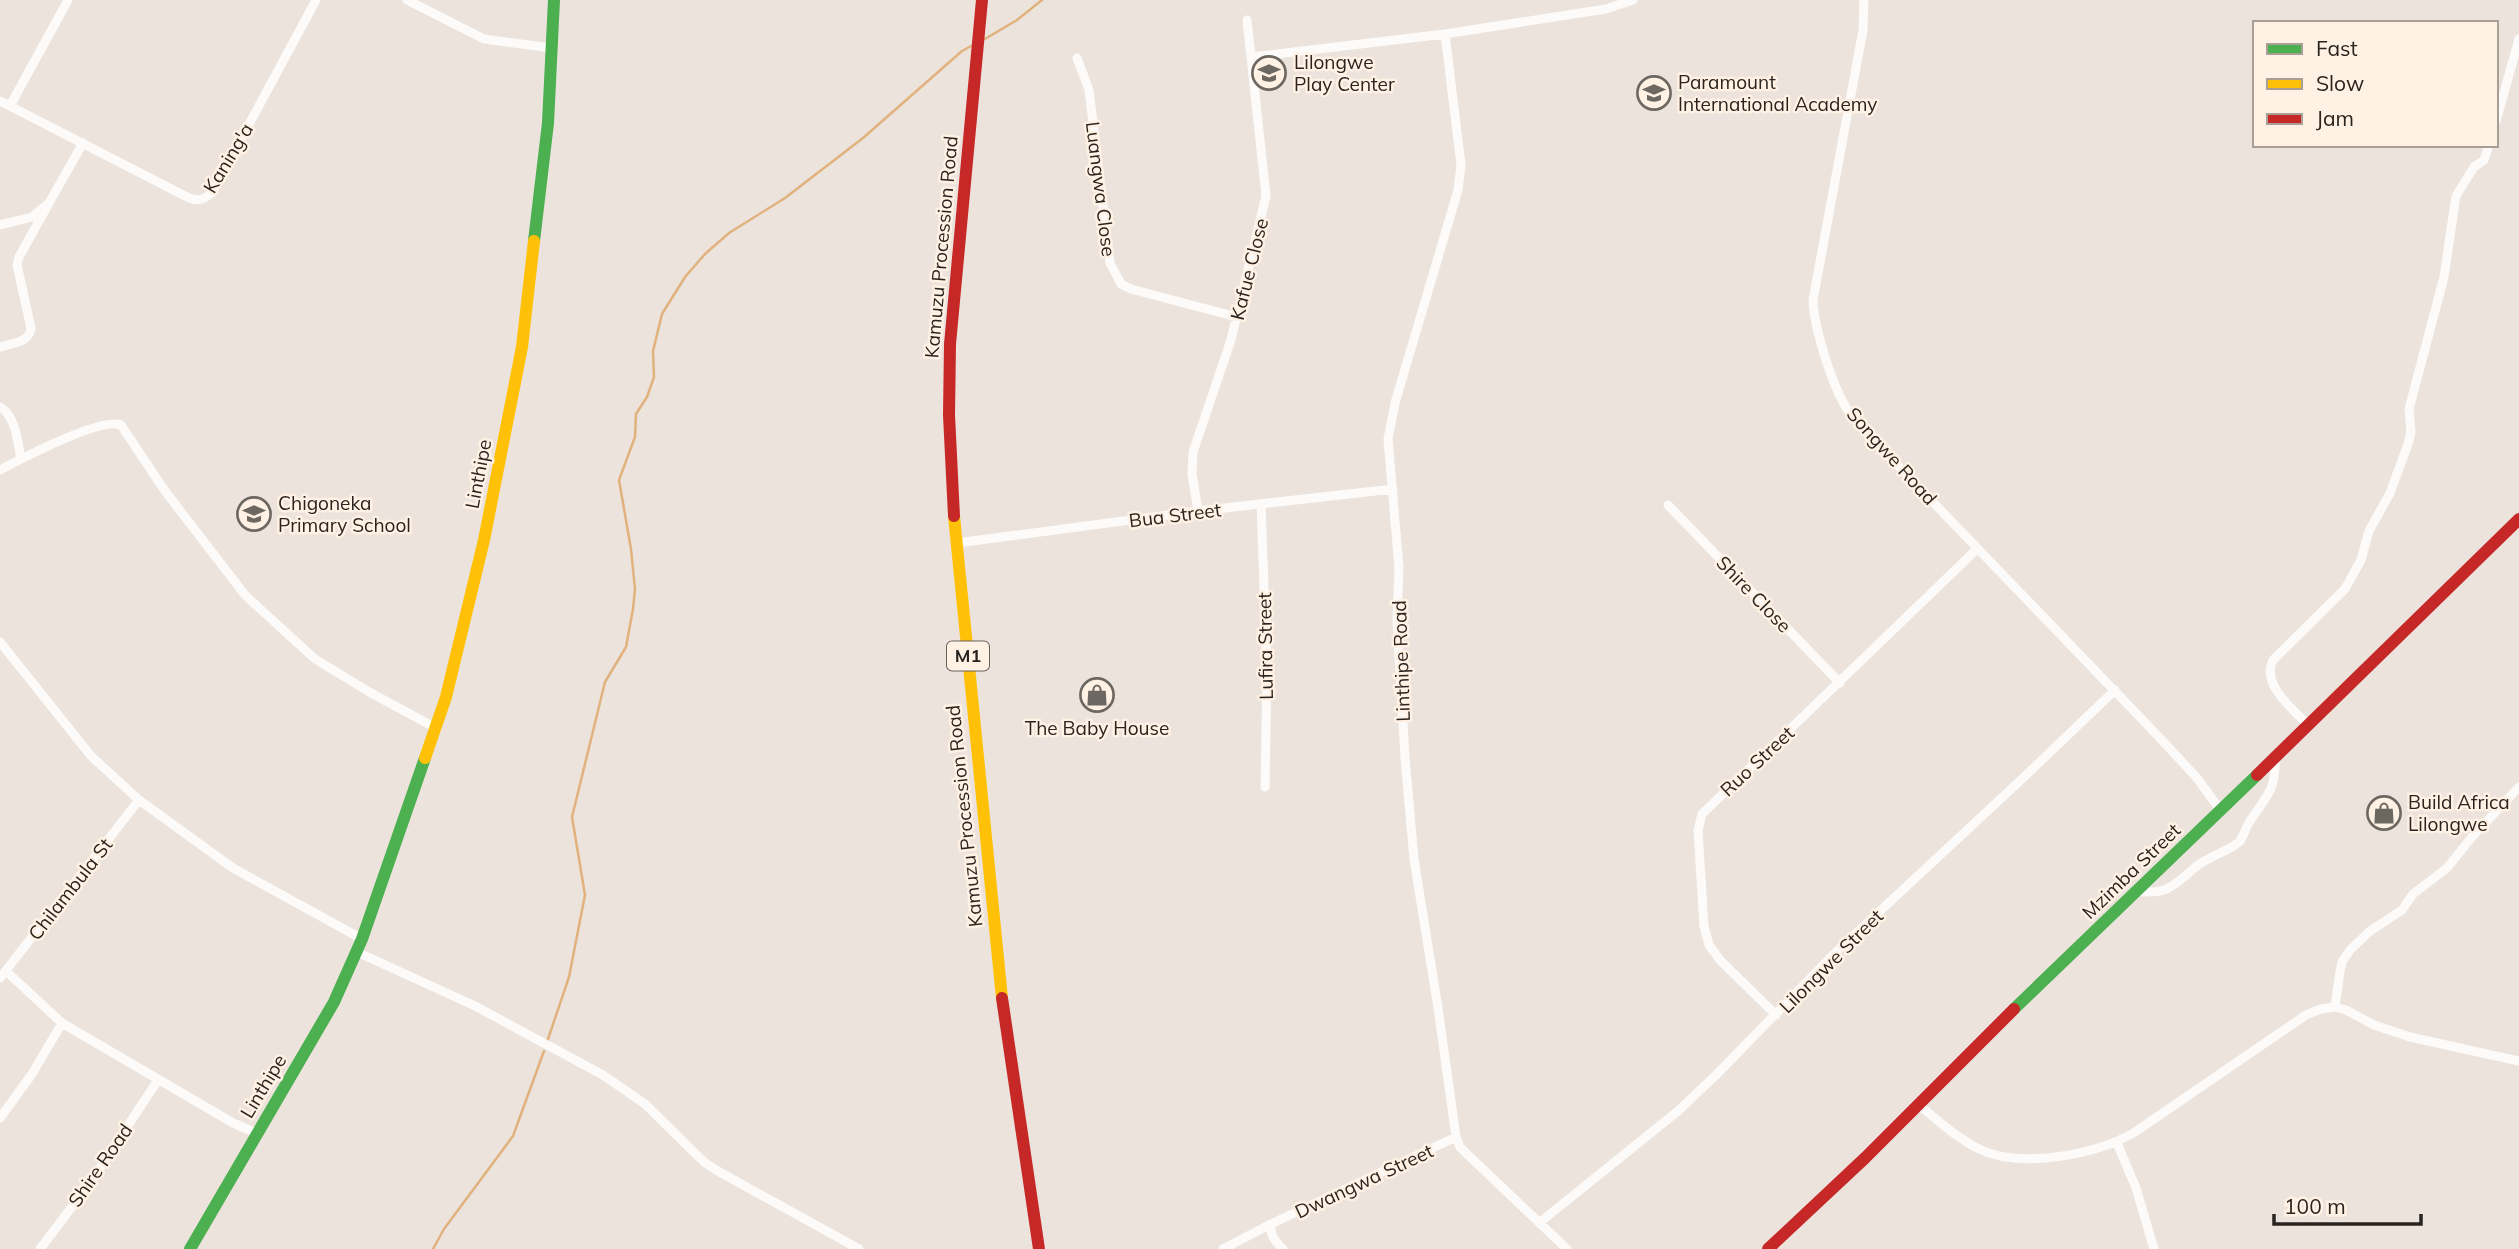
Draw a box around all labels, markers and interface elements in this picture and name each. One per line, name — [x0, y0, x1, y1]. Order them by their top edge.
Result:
legend — [2253, 21, 2498, 147]
text: Fast — [2316, 35, 2358, 61]
place label: Lilongwe Play Center — [1294, 50, 1395, 96]
school or university icon: Lilongwe Play Center — [1250, 54, 1288, 92]
place label: Paramount International Academy — [1678, 70, 1877, 116]
text: Slow — [2316, 70, 2364, 96]
school or university icon: Paramount International Academy — [1635, 74, 1673, 112]
text: Jam — [2316, 105, 2354, 131]
street label: Kaning'a — [198, 119, 258, 197]
street label: Luangwa Close — [1081, 120, 1121, 258]
street label: Kamuzu Procession Road — [919, 135, 963, 359]
street label: Kafue Close — [1225, 216, 1273, 322]
street label: Songwe Road — [1842, 402, 1942, 510]
street label: Linthipe — [460, 437, 496, 511]
place label: Chigoneka Primary School — [278, 491, 411, 537]
school or university icon: Chigoneka Primary School — [235, 495, 273, 533]
street label: Bua Street — [1127, 497, 1223, 533]
street label: Shire Close — [1711, 551, 1797, 637]
street label: Lufira Street — [1252, 592, 1278, 700]
street label: Linthipe Road — [1387, 600, 1415, 722]
road number: M1 — [947, 642, 989, 670]
shop icon: The Baby House — [1078, 676, 1116, 714]
street label: Kamuzu Procession Road — [940, 704, 988, 928]
place label: The Baby House — [1025, 716, 1169, 740]
street label: Ruo Street — [1715, 720, 1799, 801]
place label: Build Africa Lilongwe — [2408, 790, 2510, 836]
shop icon: Build Africa Lilongwe — [2365, 794, 2403, 832]
street label: Mzimba Street — [2077, 818, 2186, 924]
street label: Chilambula St — [23, 833, 118, 945]
street label: Lilongwe Street — [1774, 904, 1888, 1018]
street label: Linthipe — [235, 1050, 291, 1122]
street label: Shire Road — [63, 1119, 137, 1211]
street label: Dwangwa Street — [1291, 1138, 1437, 1224]
scale bar — [2274, 1182, 2421, 1226]
text: 100 m — [2284, 1193, 2346, 1219]

